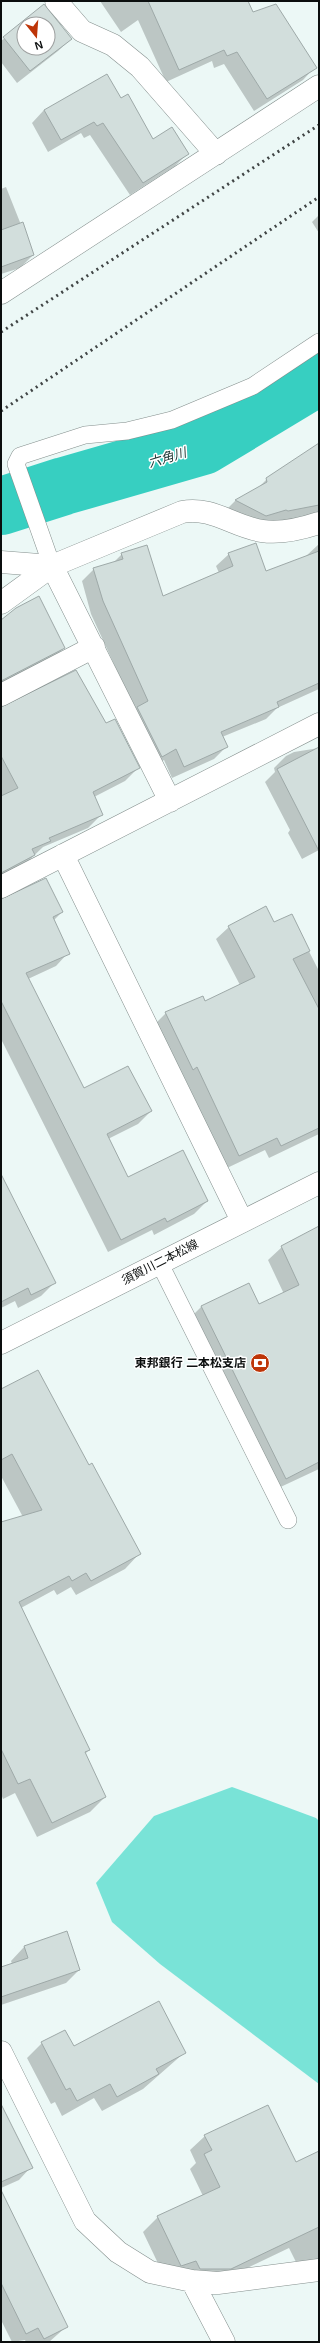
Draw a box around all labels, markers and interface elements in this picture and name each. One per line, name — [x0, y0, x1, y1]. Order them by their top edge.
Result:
north arrow — [16, 16, 56, 56]
text: N — [33, 39, 44, 52]
water label: 六角川 — [146, 444, 190, 470]
street label: 須賀川二本松線 — [119, 1237, 201, 1287]
bank icon: 東邦銀行 二本松支店 — [249, 1352, 271, 1374]
place label: 東邦銀行 二本松支店 — [135, 1356, 246, 1370]

